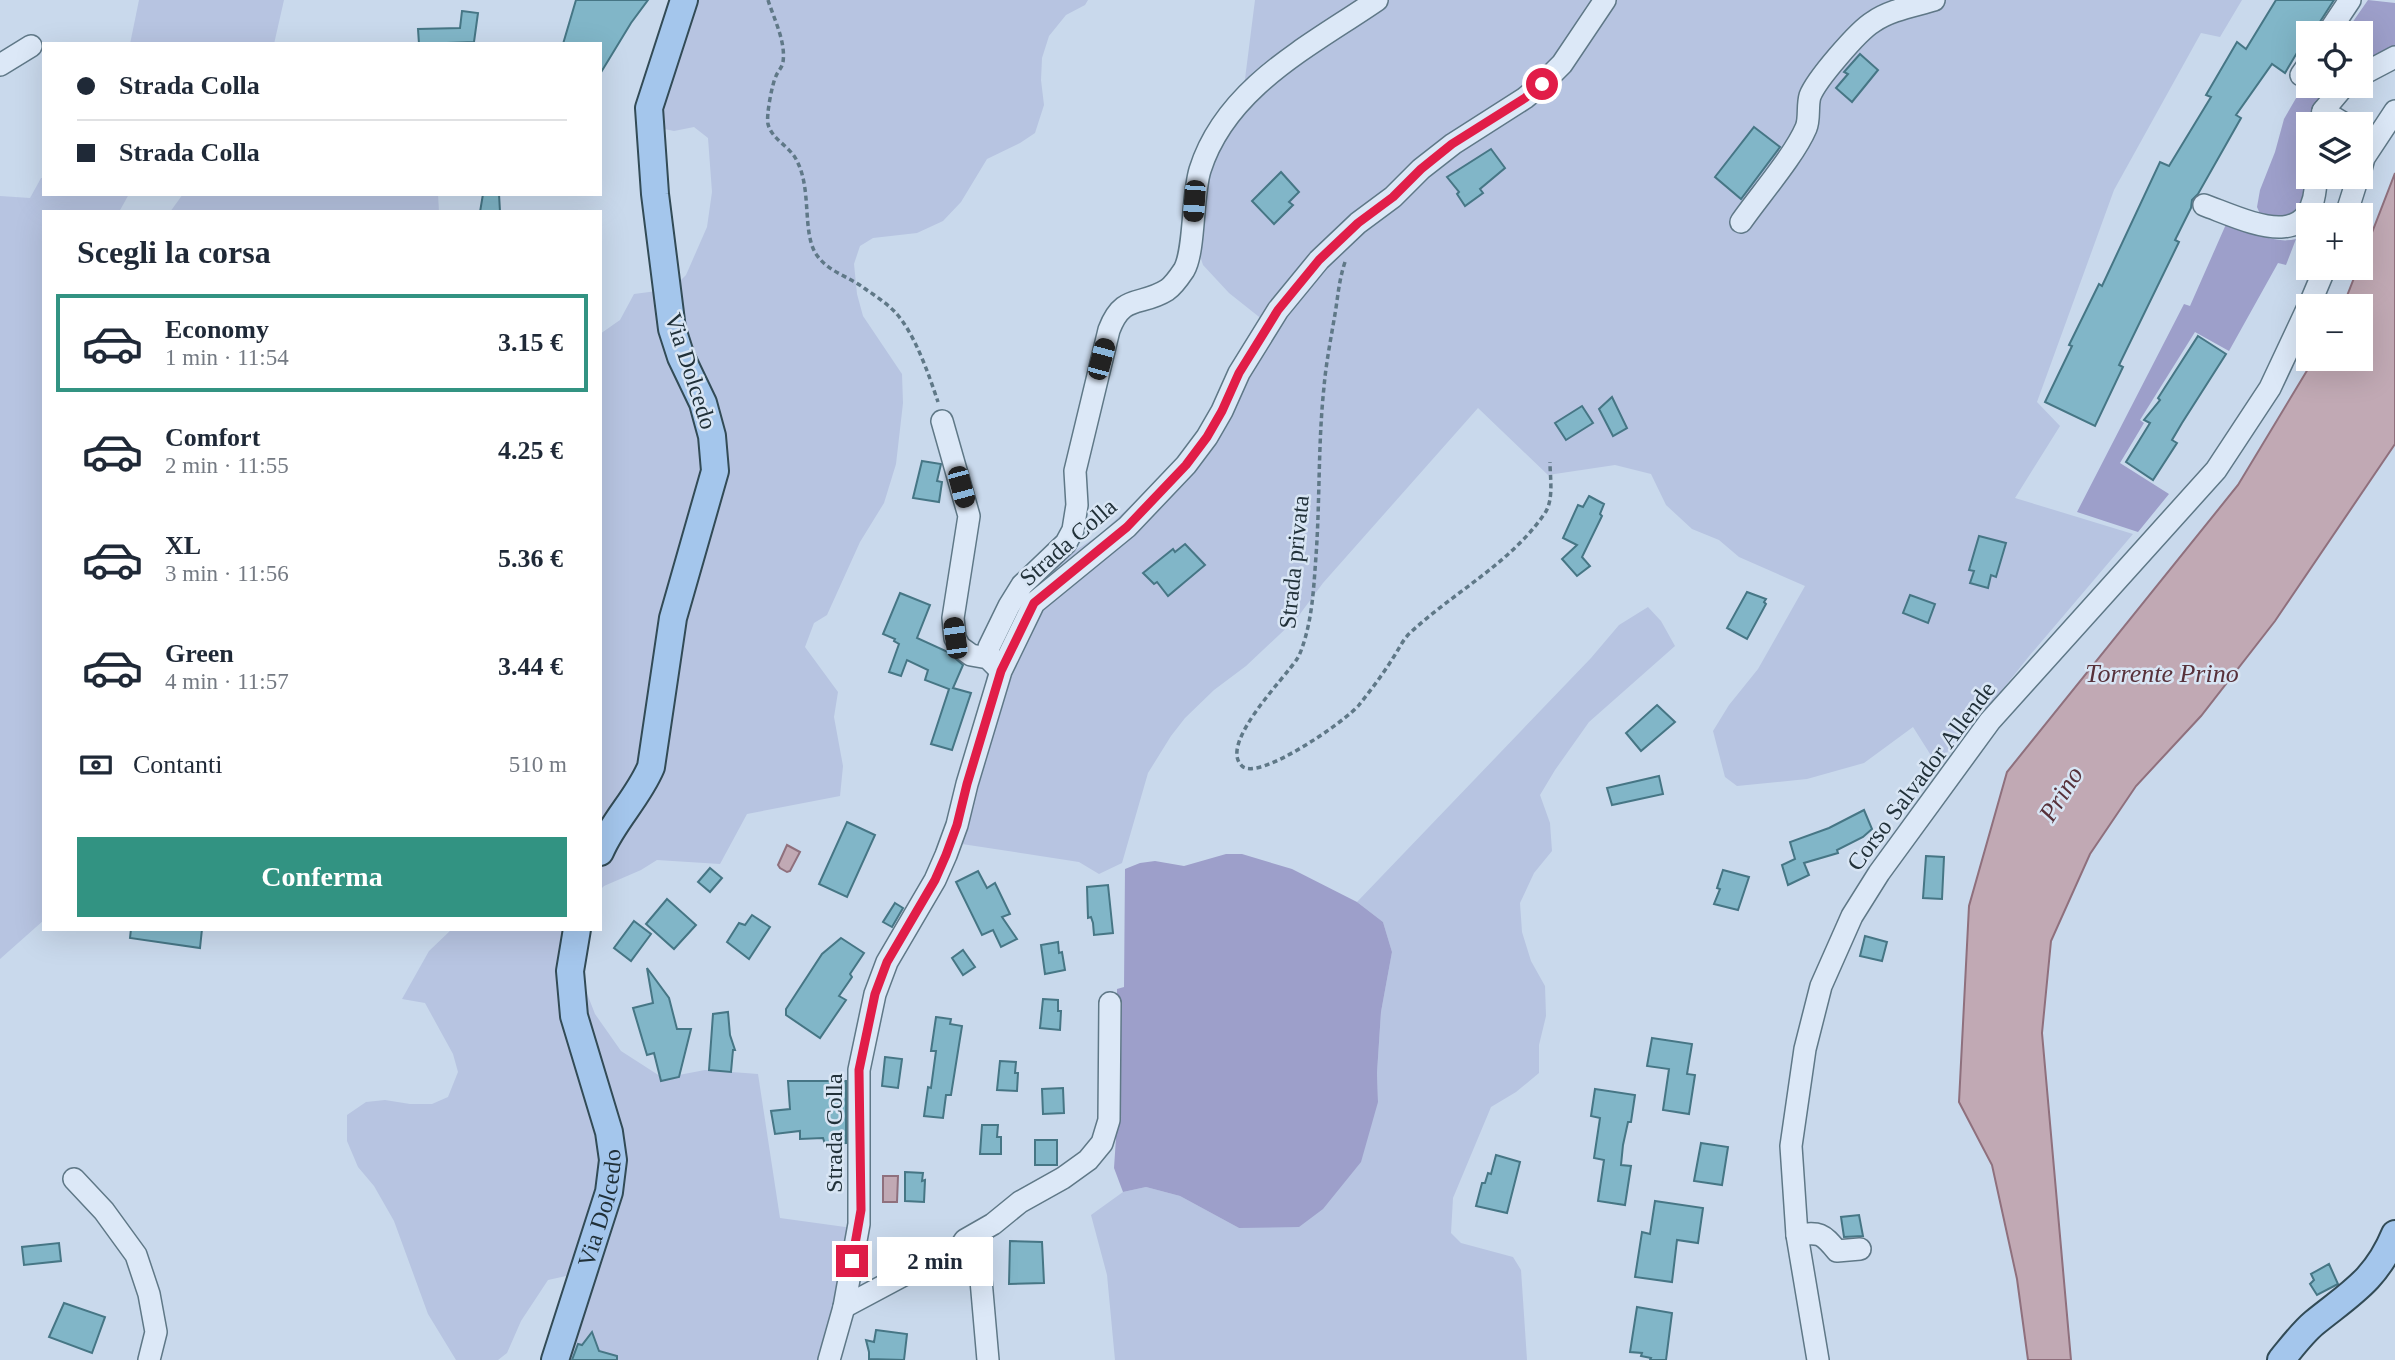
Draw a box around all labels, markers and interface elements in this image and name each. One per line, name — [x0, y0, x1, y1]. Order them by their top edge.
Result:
map controls — [2296, 21, 2373, 371]
button: locate — [2296, 21, 2373, 98]
route start — [1526, 68, 1558, 100]
text: Strada Colla — [119, 71, 260, 100]
button: layers — [2296, 112, 2373, 189]
text: Strada Colla — [119, 138, 260, 167]
car — [1183, 179, 1206, 223]
button: + — [2296, 203, 2373, 280]
text: Scegli la corsa — [77, 234, 271, 270]
button: − — [2296, 294, 2373, 371]
street label: Via Dolcedo — [660, 310, 722, 432]
icon: car — [81, 312, 144, 375]
text: Economy — [165, 315, 269, 344]
text: 3.15 € — [498, 328, 563, 357]
car — [1086, 336, 1117, 382]
text: 1 min · 11:54 — [165, 345, 289, 370]
icon: car — [81, 420, 144, 483]
text: Comfort — [165, 423, 260, 452]
text: 4.25 € — [498, 436, 563, 465]
text: 2 min · 11:55 — [165, 453, 289, 478]
car — [946, 464, 977, 510]
street label: Strada Colla — [1014, 493, 1122, 591]
street label: Strada privata — [1274, 494, 1314, 630]
icon: car — [81, 528, 144, 591]
text: XL — [165, 531, 201, 560]
text: 5.36 € — [498, 544, 563, 573]
text: 3 min · 11:56 — [165, 561, 289, 586]
car — [942, 616, 969, 660]
icon: car — [81, 636, 144, 699]
text: Green — [165, 639, 234, 668]
text: 3.44 € — [498, 652, 563, 681]
water label: Torrente Prino — [2085, 659, 2239, 688]
text: 4 min · 11:57 — [165, 669, 289, 694]
street label: Corso Salvador Allende — [1842, 677, 2000, 875]
icon: cash — [77, 746, 115, 784]
text: Contanti — [133, 750, 223, 779]
text: 510 m — [509, 752, 567, 777]
water label: Prino — [2032, 761, 2089, 828]
button: Conferma — [77, 837, 567, 917]
street label: Strada Colla — [821, 1073, 847, 1193]
street label: Via Dolcedo — [573, 1148, 626, 1270]
callout: 2 min — [876, 1236, 992, 1286]
route end — [836, 1245, 868, 1277]
text: 2 min — [907, 1249, 963, 1274]

